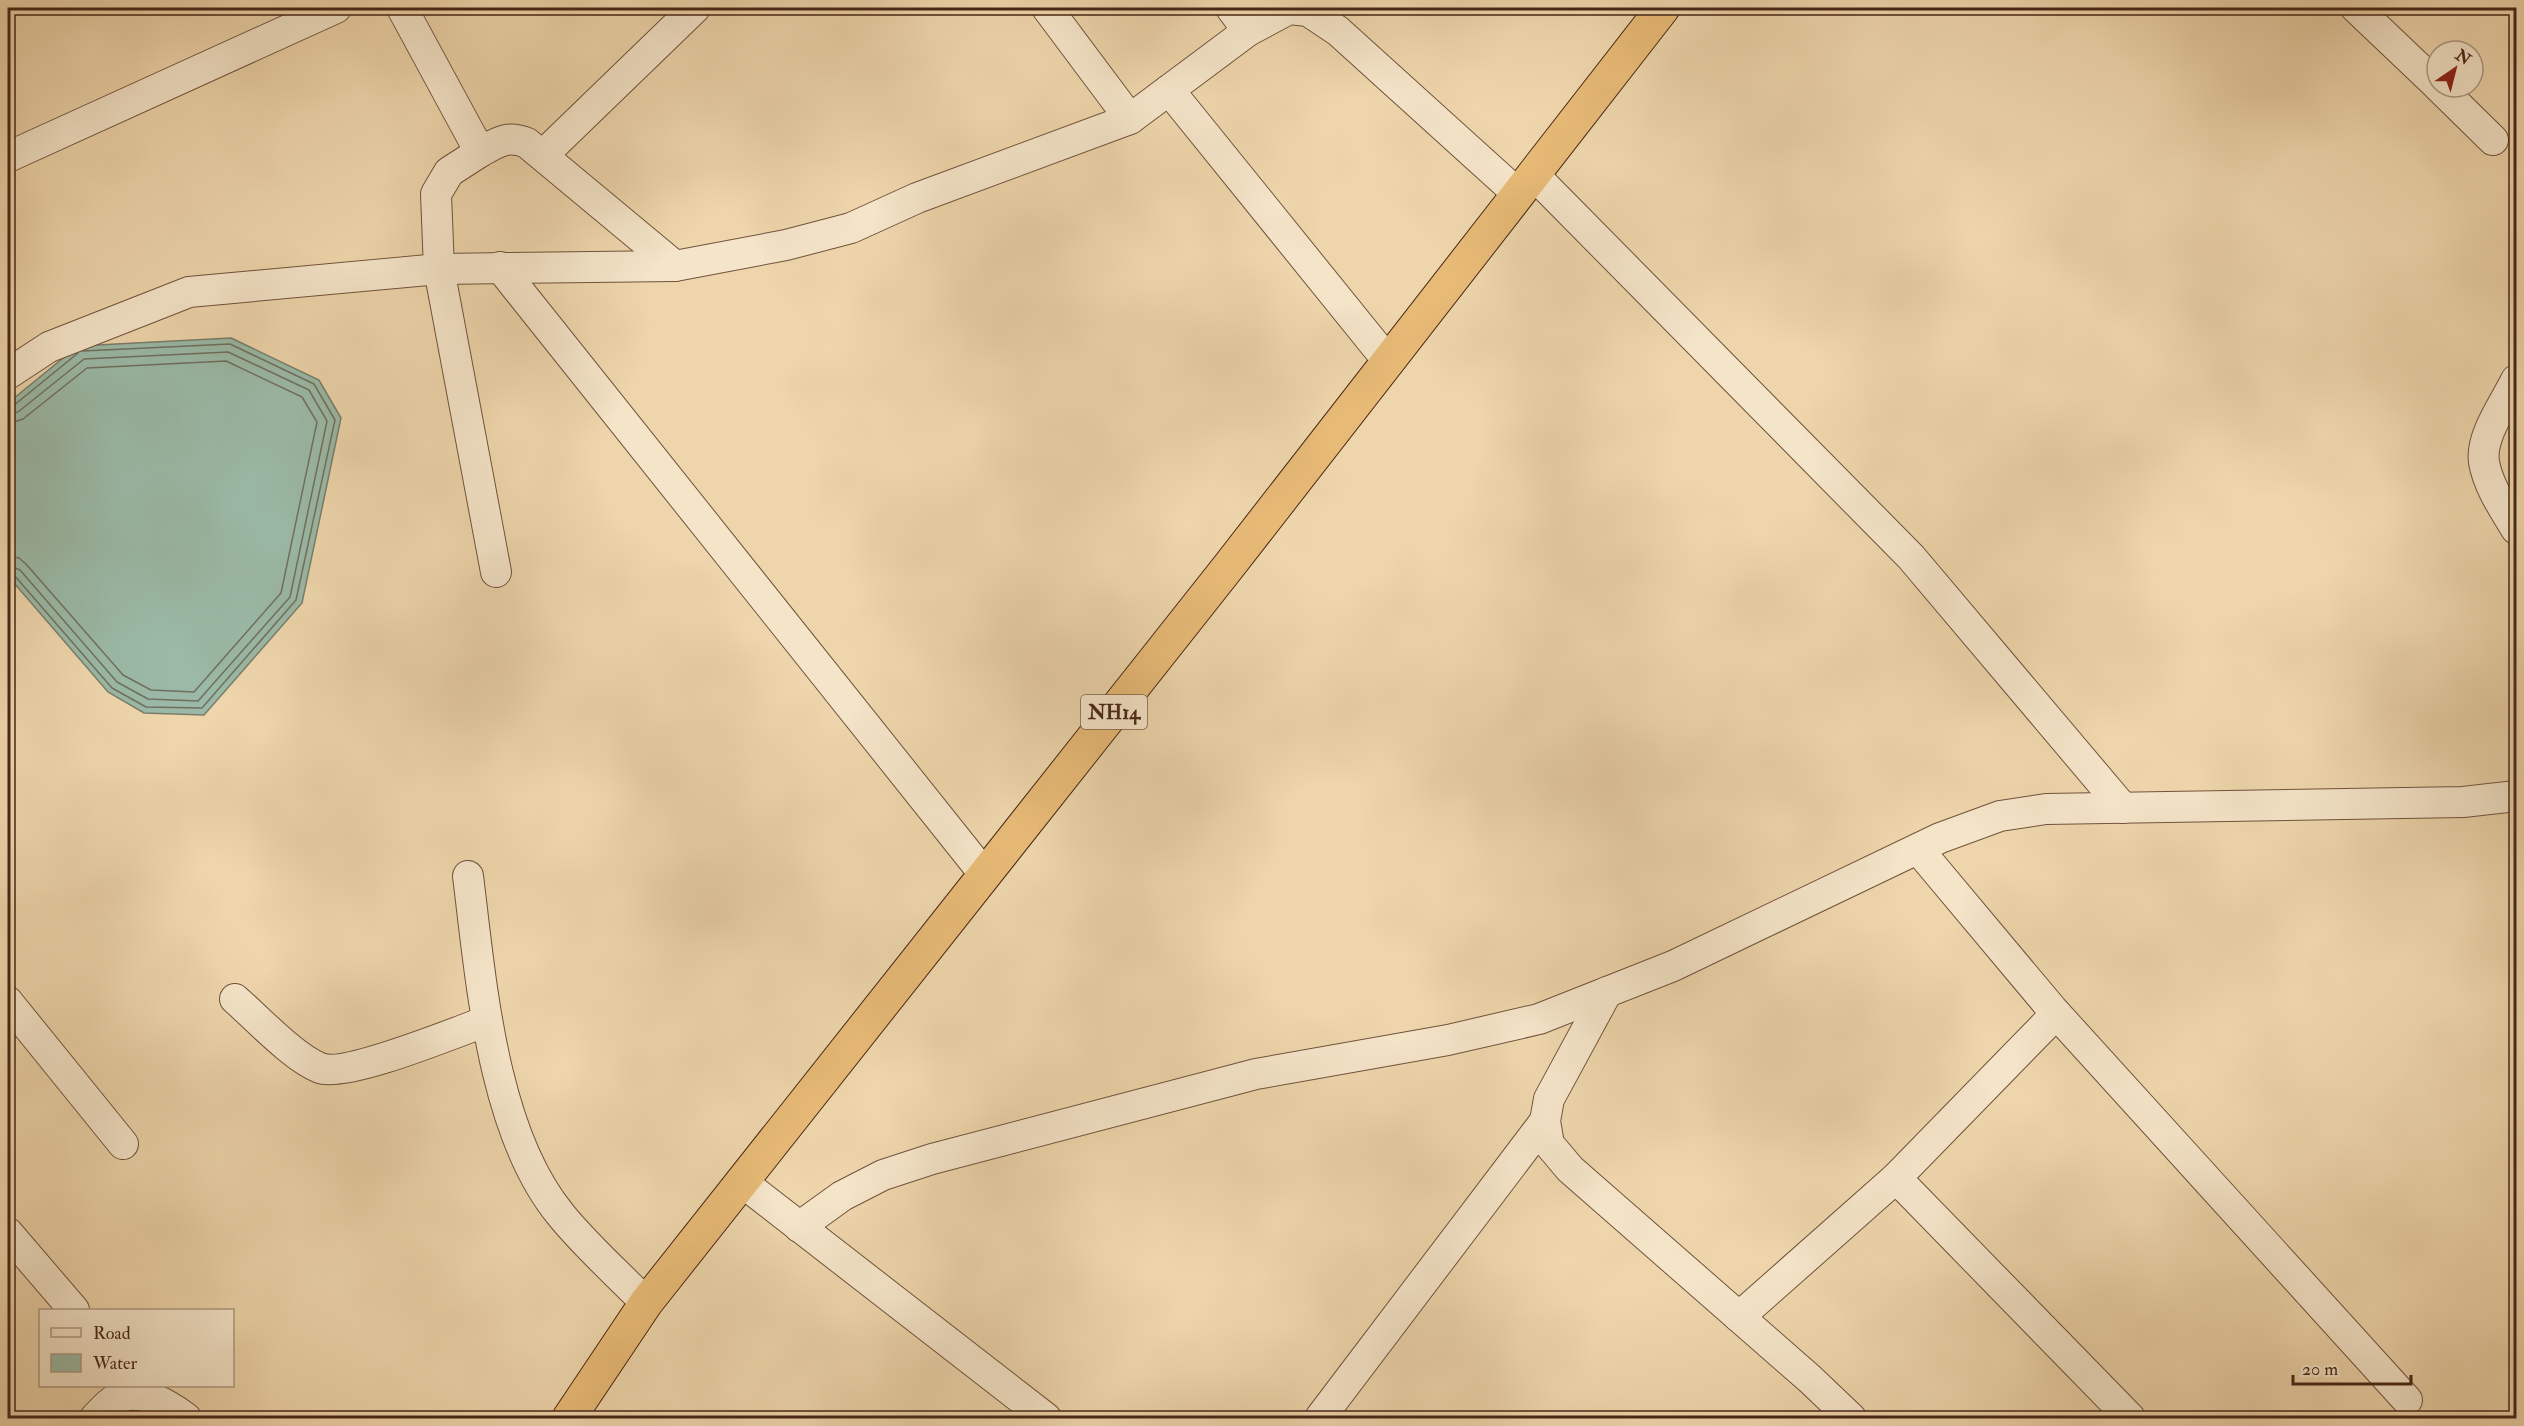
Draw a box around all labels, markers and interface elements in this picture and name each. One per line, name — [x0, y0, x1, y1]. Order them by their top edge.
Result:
north arrow — [2425, 39, 2485, 99]
text: N — [2451, 45, 2475, 70]
road number: NH14 — [1081, 695, 1147, 729]
legend — [39, 1309, 234, 1387]
text: Road — [93, 1322, 131, 1345]
scale bar — [2293, 1348, 2412, 1386]
text: Water — [92, 1352, 137, 1375]
text: 20 m — [2302, 1358, 2338, 1381]

